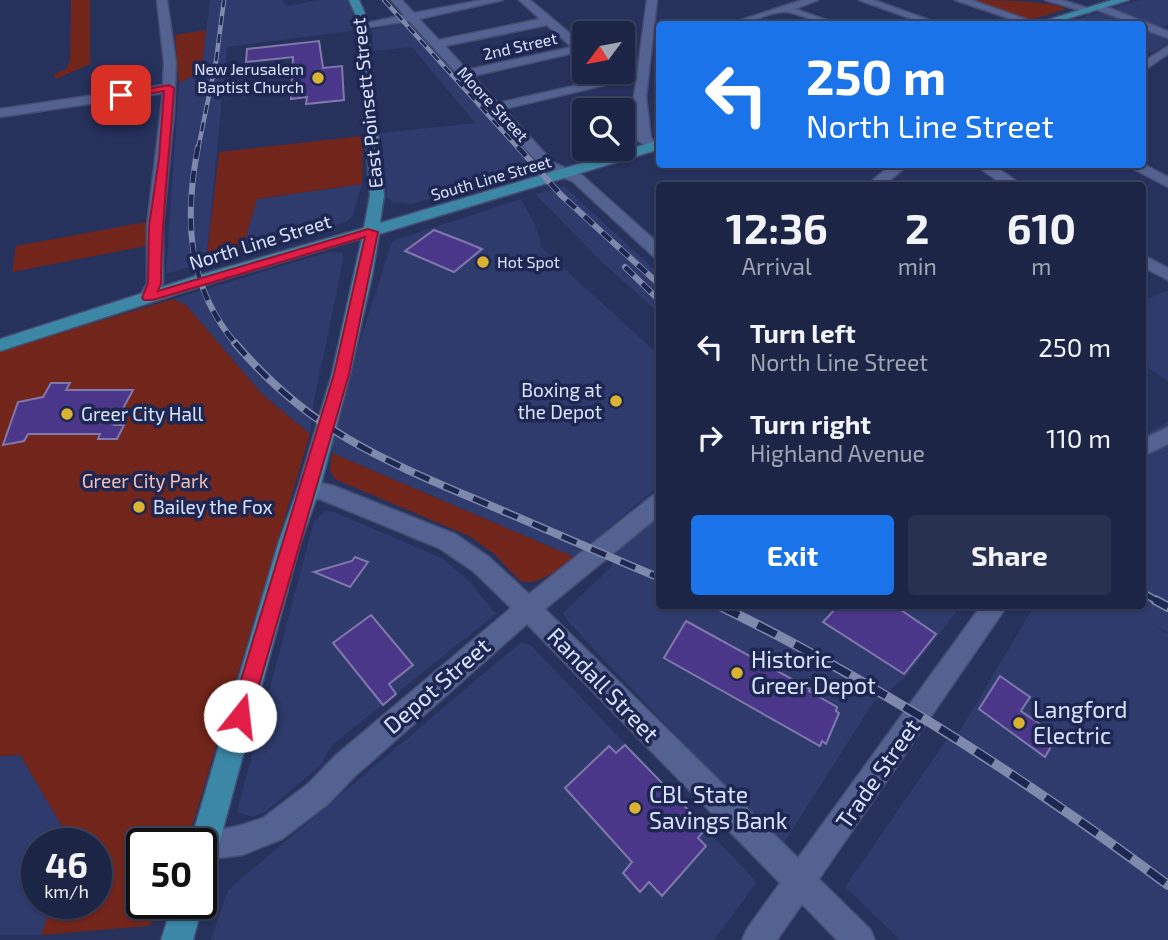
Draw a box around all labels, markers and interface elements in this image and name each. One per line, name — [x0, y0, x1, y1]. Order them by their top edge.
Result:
street label: East Poinsett Street — [346, 17, 387, 189]
north arrow — [572, 21, 635, 84]
map controls — [572, 21, 635, 161]
street label: 2nd Street — [481, 28, 559, 63]
text: 250 m — [806, 46, 946, 105]
icon: left — [691, 49, 782, 140]
place label: New Jerusalem Baptist Church — [194, 59, 304, 96]
street label: Moore Street — [454, 62, 533, 145]
pin — [91, 65, 151, 125]
marker: New Jerusalem Baptist Church — [310, 70, 326, 86]
icon: arrive — [102, 76, 140, 114]
button: search — [572, 98, 635, 161]
text: North Line Street — [806, 106, 1054, 144]
street label: South Line Street — [429, 151, 553, 204]
text: 12:36 — [726, 202, 828, 252]
text: 2 — [905, 202, 929, 252]
text: 610 — [1007, 202, 1076, 252]
street label: North Line Street — [186, 209, 334, 274]
place label: Hot Spot — [497, 252, 560, 271]
text: Arrival — [742, 252, 812, 280]
text: min — [898, 252, 937, 280]
text: m — [1031, 252, 1051, 280]
marker: Hot Spot — [475, 254, 491, 270]
text: Turn left — [750, 317, 856, 348]
icon: left — [691, 328, 729, 366]
text: 250 m — [1038, 331, 1111, 362]
text: North Line Street — [750, 348, 928, 376]
place label: Boxing at the Depot — [517, 378, 602, 423]
marker: Boxing at the Depot — [608, 393, 624, 409]
place label: Greer City Hall — [81, 402, 204, 425]
marker: Greer City Hall — [59, 406, 75, 422]
text: Turn right — [750, 408, 871, 439]
icon: right — [691, 419, 729, 457]
text: 110 m — [1046, 422, 1111, 453]
text: Highland Avenue — [750, 439, 925, 467]
park label: Greer City Park — [82, 469, 209, 492]
place label: Bailey the Fox — [153, 495, 273, 518]
marker: Bailey the Fox — [131, 499, 147, 515]
button: Exit — [691, 515, 894, 595]
button: Share — [908, 515, 1111, 595]
street label: Randall Street — [542, 621, 665, 747]
street label: Depot Street — [377, 631, 495, 739]
place label: Historic Greer Depot — [751, 645, 876, 699]
marker: Historic Greer Depot — [729, 665, 745, 681]
position arrow — [203, 679, 277, 753]
place label: Langford Electric — [1033, 695, 1127, 749]
street label: Trade Street — [829, 713, 925, 834]
marker: Langford Electric — [1011, 715, 1027, 731]
place label: CBL State Savings Bank — [649, 780, 788, 834]
marker: CBL State Savings Bank — [627, 800, 643, 816]
speed limit sign: 50 — [126, 828, 217, 919]
text: 46 — [45, 843, 88, 885]
text: km/h — [44, 880, 89, 902]

